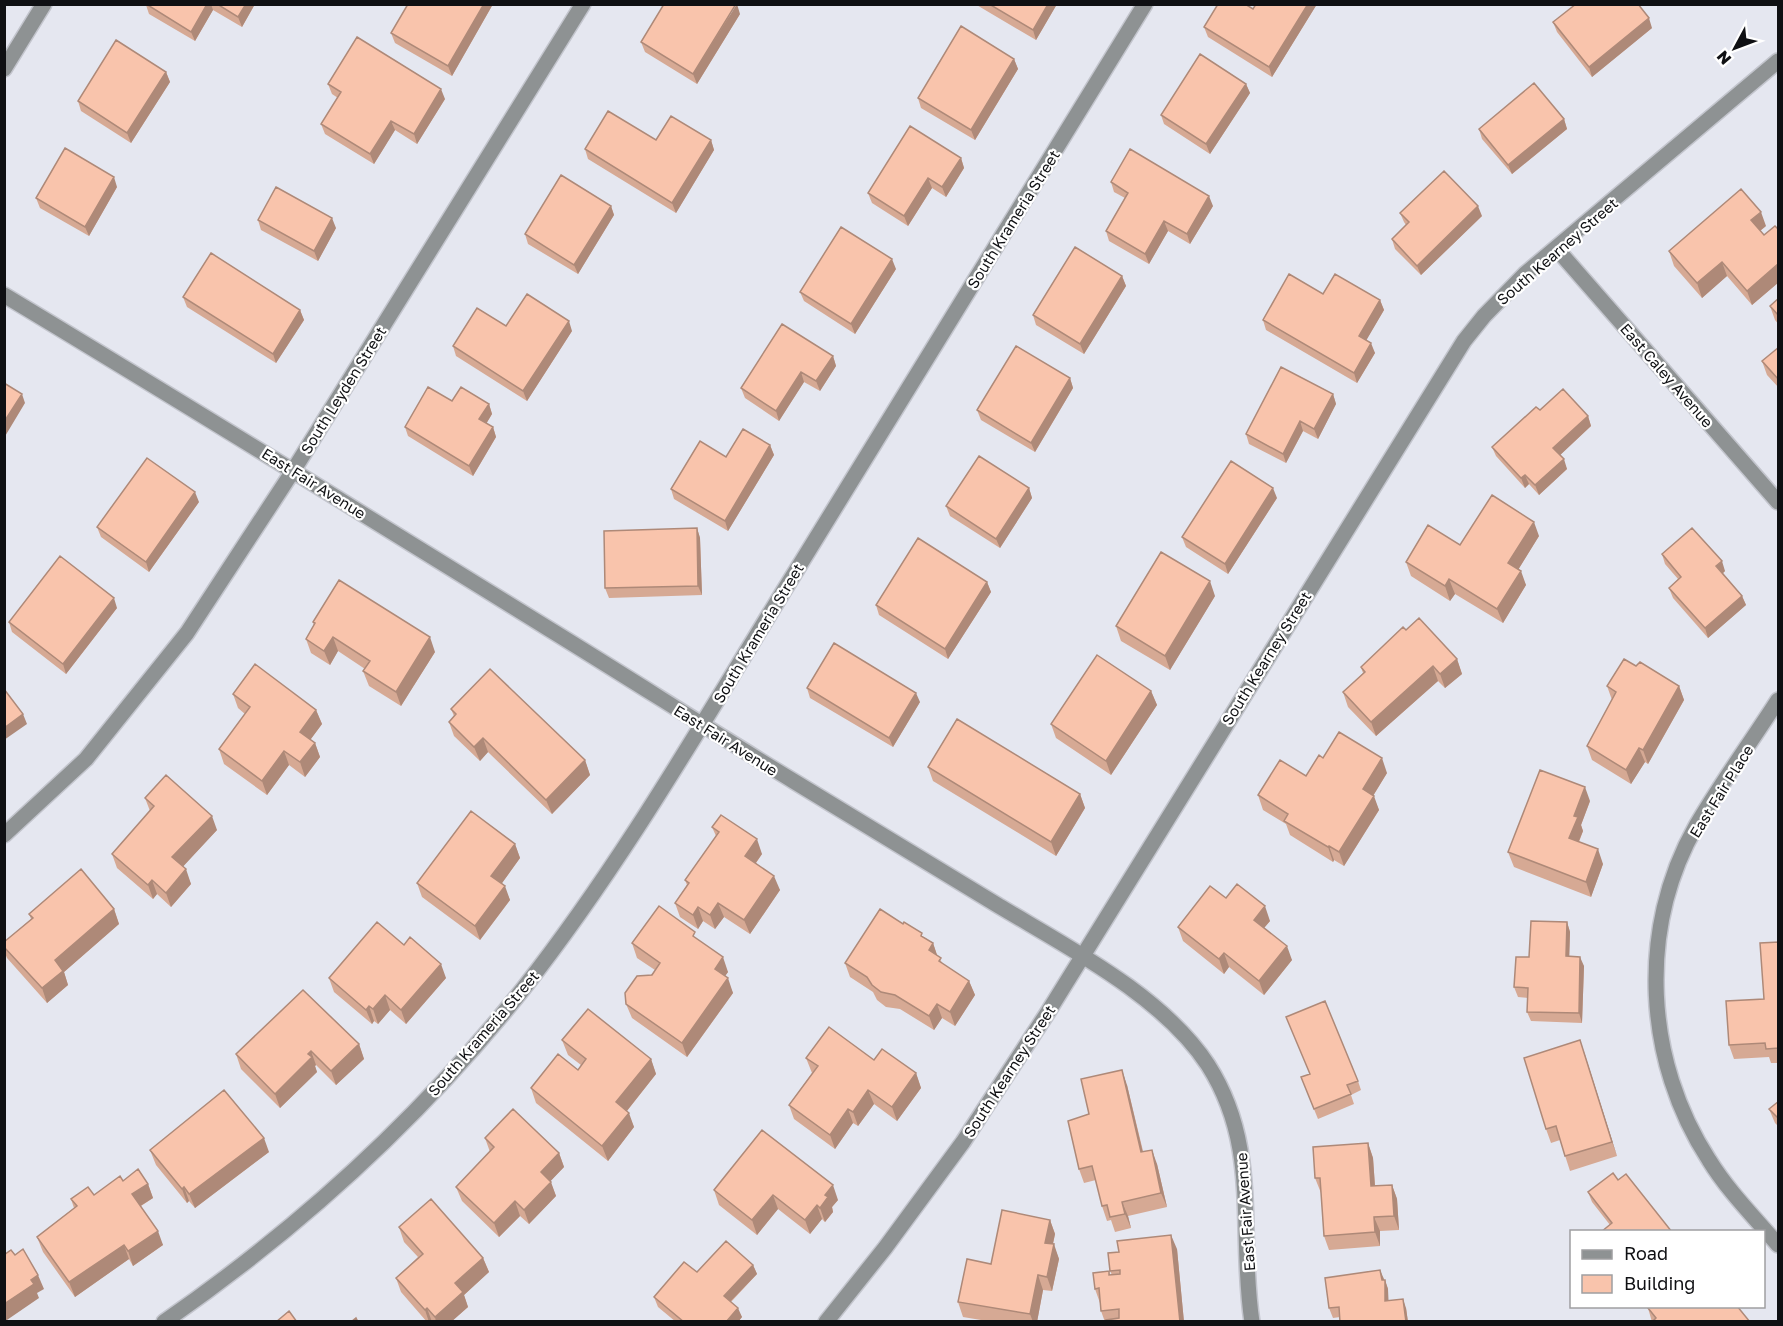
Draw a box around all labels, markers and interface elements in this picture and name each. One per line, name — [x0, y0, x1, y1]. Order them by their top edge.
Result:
north arrow — [1705, 18, 1765, 78]
text: N — [1712, 47, 1735, 69]
street label: South Krameria Street — [963, 147, 1063, 291]
street label: South Kearney Street — [1493, 194, 1621, 308]
street label: East Caley Avenue — [1617, 319, 1717, 431]
street label: South Leyden Street — [296, 323, 390, 457]
street label: East Fair Avenue — [259, 444, 369, 522]
street label: South Krameria Street — [709, 560, 807, 706]
street label: South Kearney Street — [1218, 588, 1314, 728]
street label: East Fair Avenue — [671, 701, 781, 779]
street label: East Fair Place — [1685, 741, 1757, 841]
street label: South Krameria Street — [424, 967, 542, 1099]
street label: South Kearney Street — [960, 1002, 1058, 1140]
street label: East Fair Avenue — [1232, 1152, 1258, 1272]
legend — [1570, 1230, 1765, 1308]
text: Road — [1624, 1242, 1668, 1264]
text: Building — [1624, 1272, 1695, 1294]

